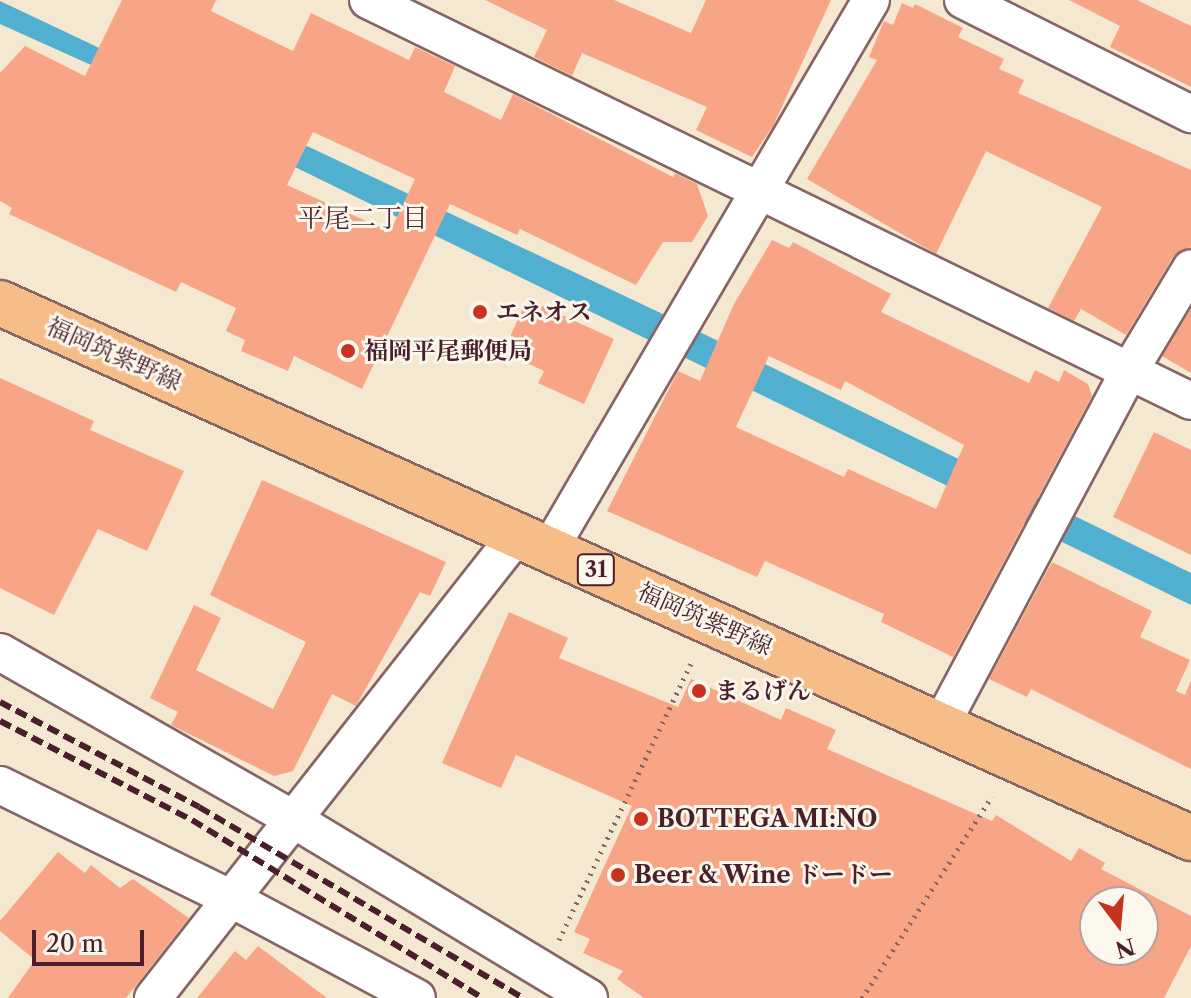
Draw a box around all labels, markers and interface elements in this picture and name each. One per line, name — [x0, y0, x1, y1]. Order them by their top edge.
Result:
district label: 平尾二丁目 — [298, 203, 428, 235]
place label: エネオス — [496, 298, 592, 326]
marker: エネオス — [471, 303, 489, 321]
street label: 福岡筑紫野線 — [42, 312, 186, 396]
place label: 福岡平尾郵便局 — [364, 337, 532, 365]
marker: 福岡平尾郵便局 — [339, 342, 357, 360]
road number: 31 — [576, 552, 616, 588]
street label: 福岡筑紫野線 — [633, 577, 777, 661]
place label: まるげん — [715, 677, 811, 705]
marker: まるげん — [690, 682, 708, 700]
place label: BOTTEGA MI:NO — [657, 805, 878, 833]
marker: BOTTEGA MI:NO — [632, 810, 650, 828]
place label: Beer & Wine ドードー — [634, 861, 894, 889]
marker: Beer & Wine ドードー — [609, 866, 627, 884]
north arrow — [1079, 886, 1159, 966]
scale bar — [36, 914, 148, 964]
text: 20 m — [46, 929, 104, 958]
text: N — [1112, 932, 1138, 963]

